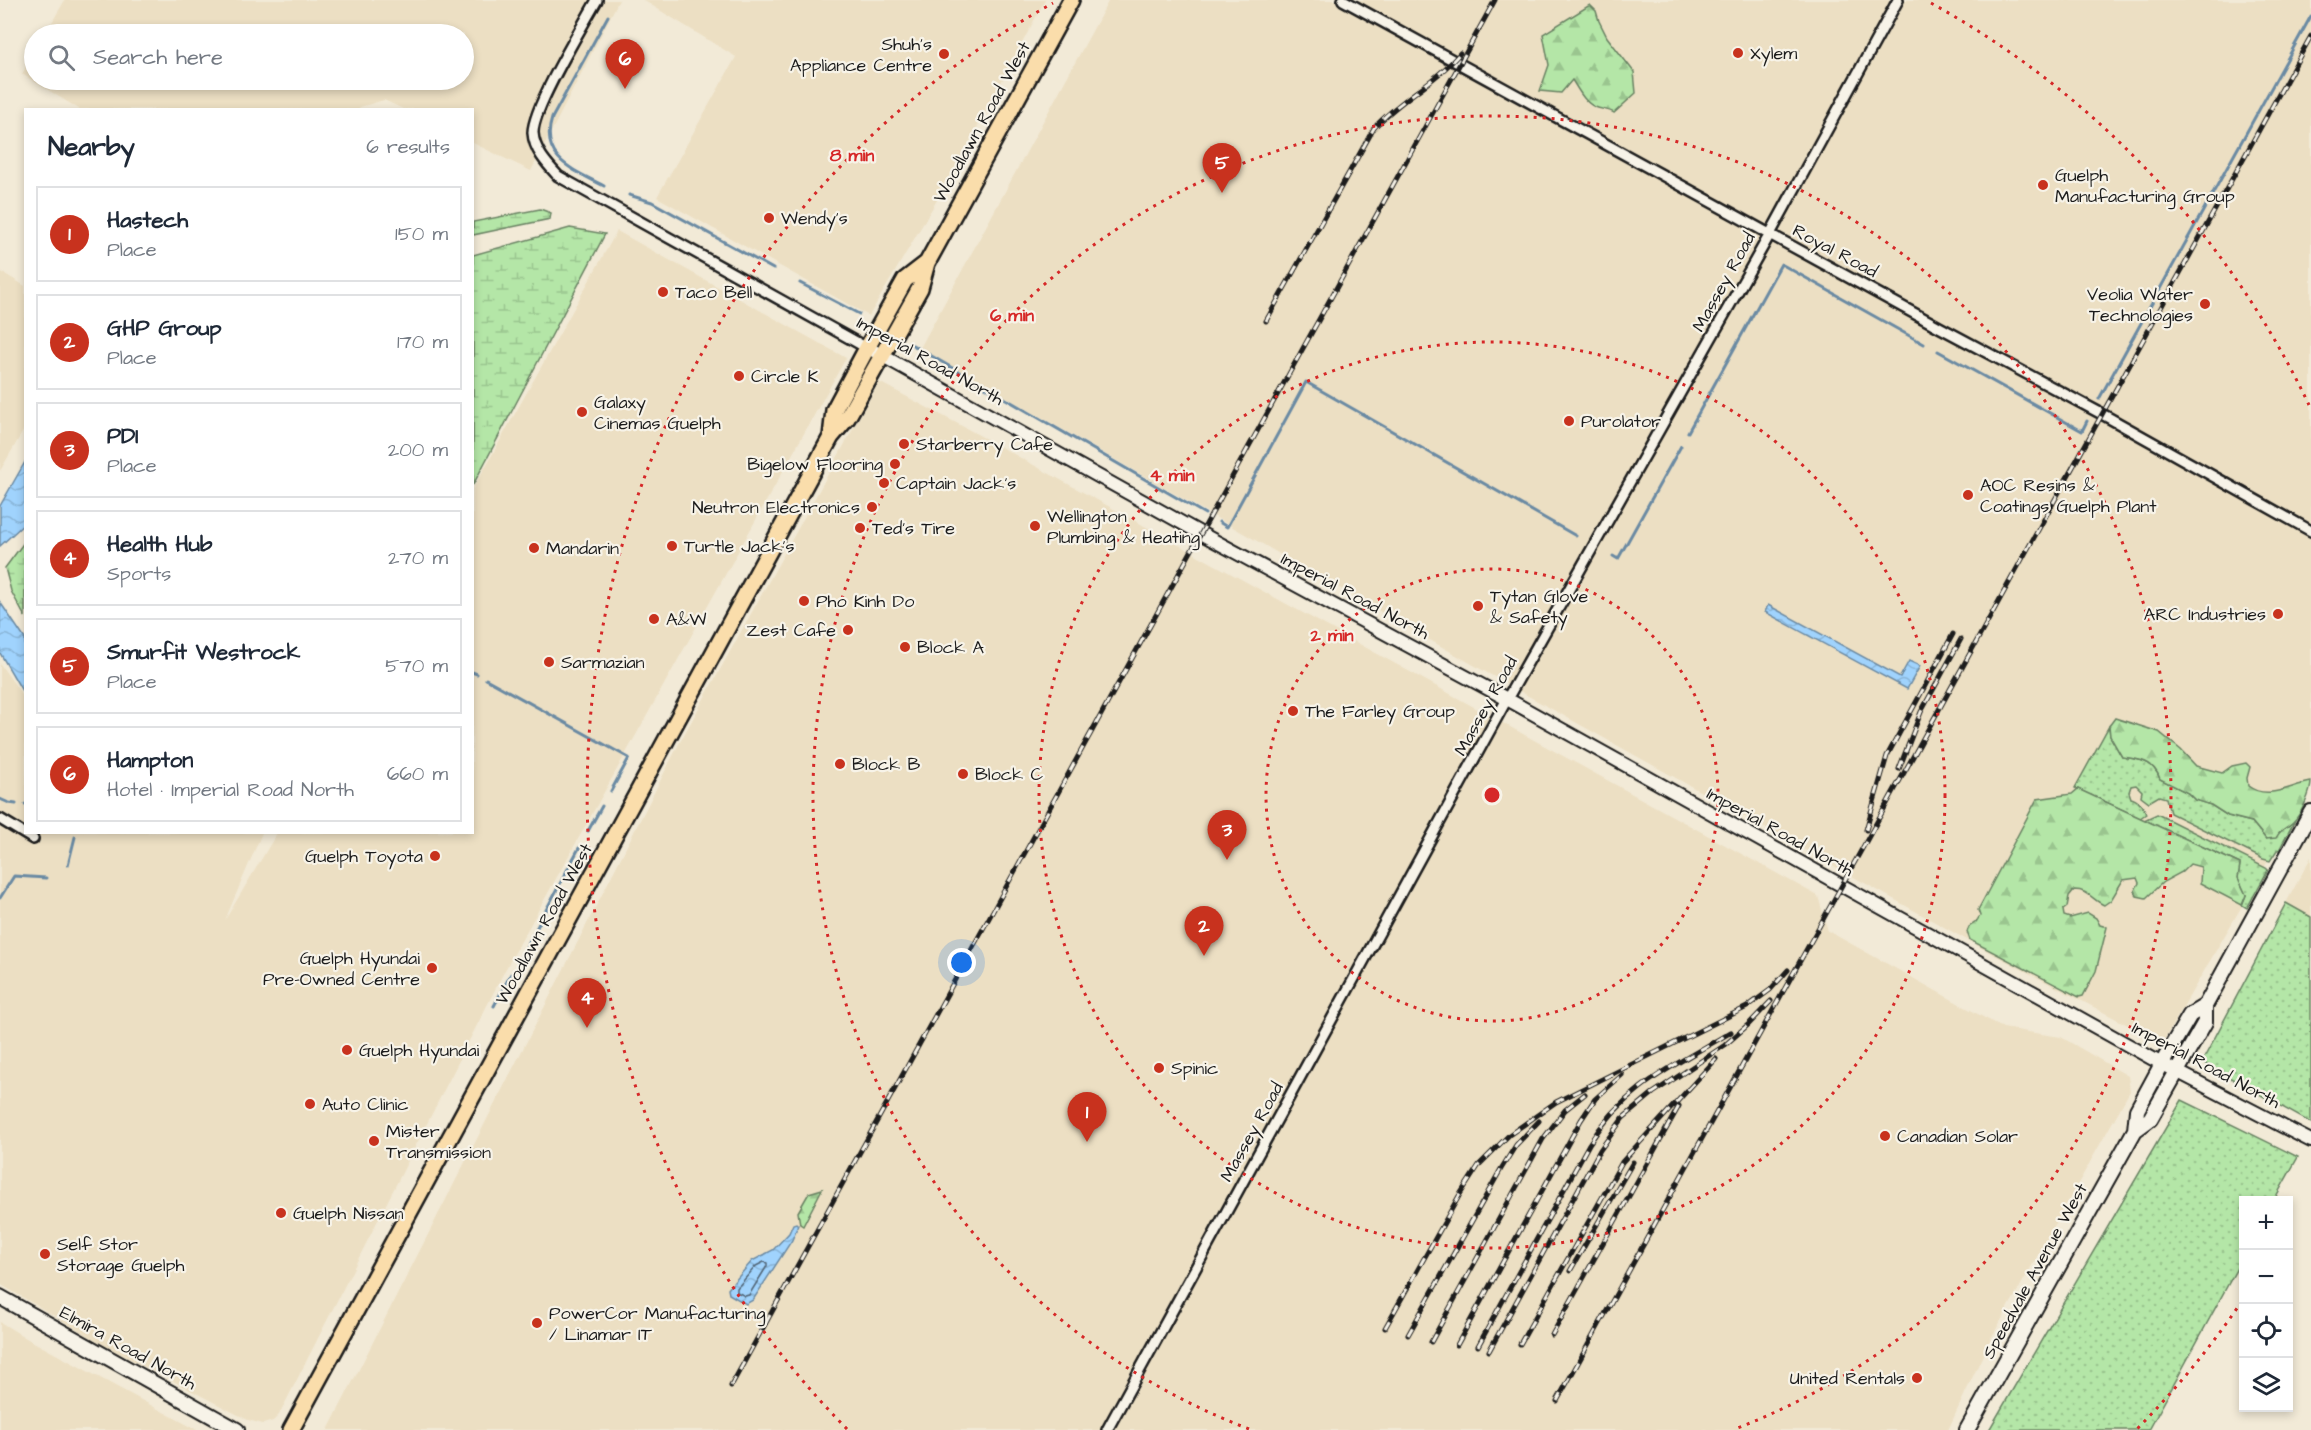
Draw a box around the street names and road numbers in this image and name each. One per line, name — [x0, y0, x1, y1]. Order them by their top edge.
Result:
street label: Woodlawn Road West — [927, 36, 1037, 207]
street label: Royal Road — [1787, 218, 1882, 285]
street label: Massey Road — [1686, 228, 1763, 337]
street label: Imperial Road North — [852, 310, 1008, 412]
street label: Imperial Road North — [1277, 546, 1434, 646]
street label: Massey Road — [1448, 652, 1525, 761]
street label: Imperial Road North — [1702, 781, 1858, 883]
street label: Woodlawn Road West — [489, 838, 599, 1009]
street label: Imperial Road North — [2128, 1015, 2285, 1115]
street label: Massey Road — [1214, 1078, 1291, 1187]
street label: Speedvale Avenue West — [1976, 1178, 2094, 1363]
street label: Elmira Road North — [55, 1300, 201, 1396]

